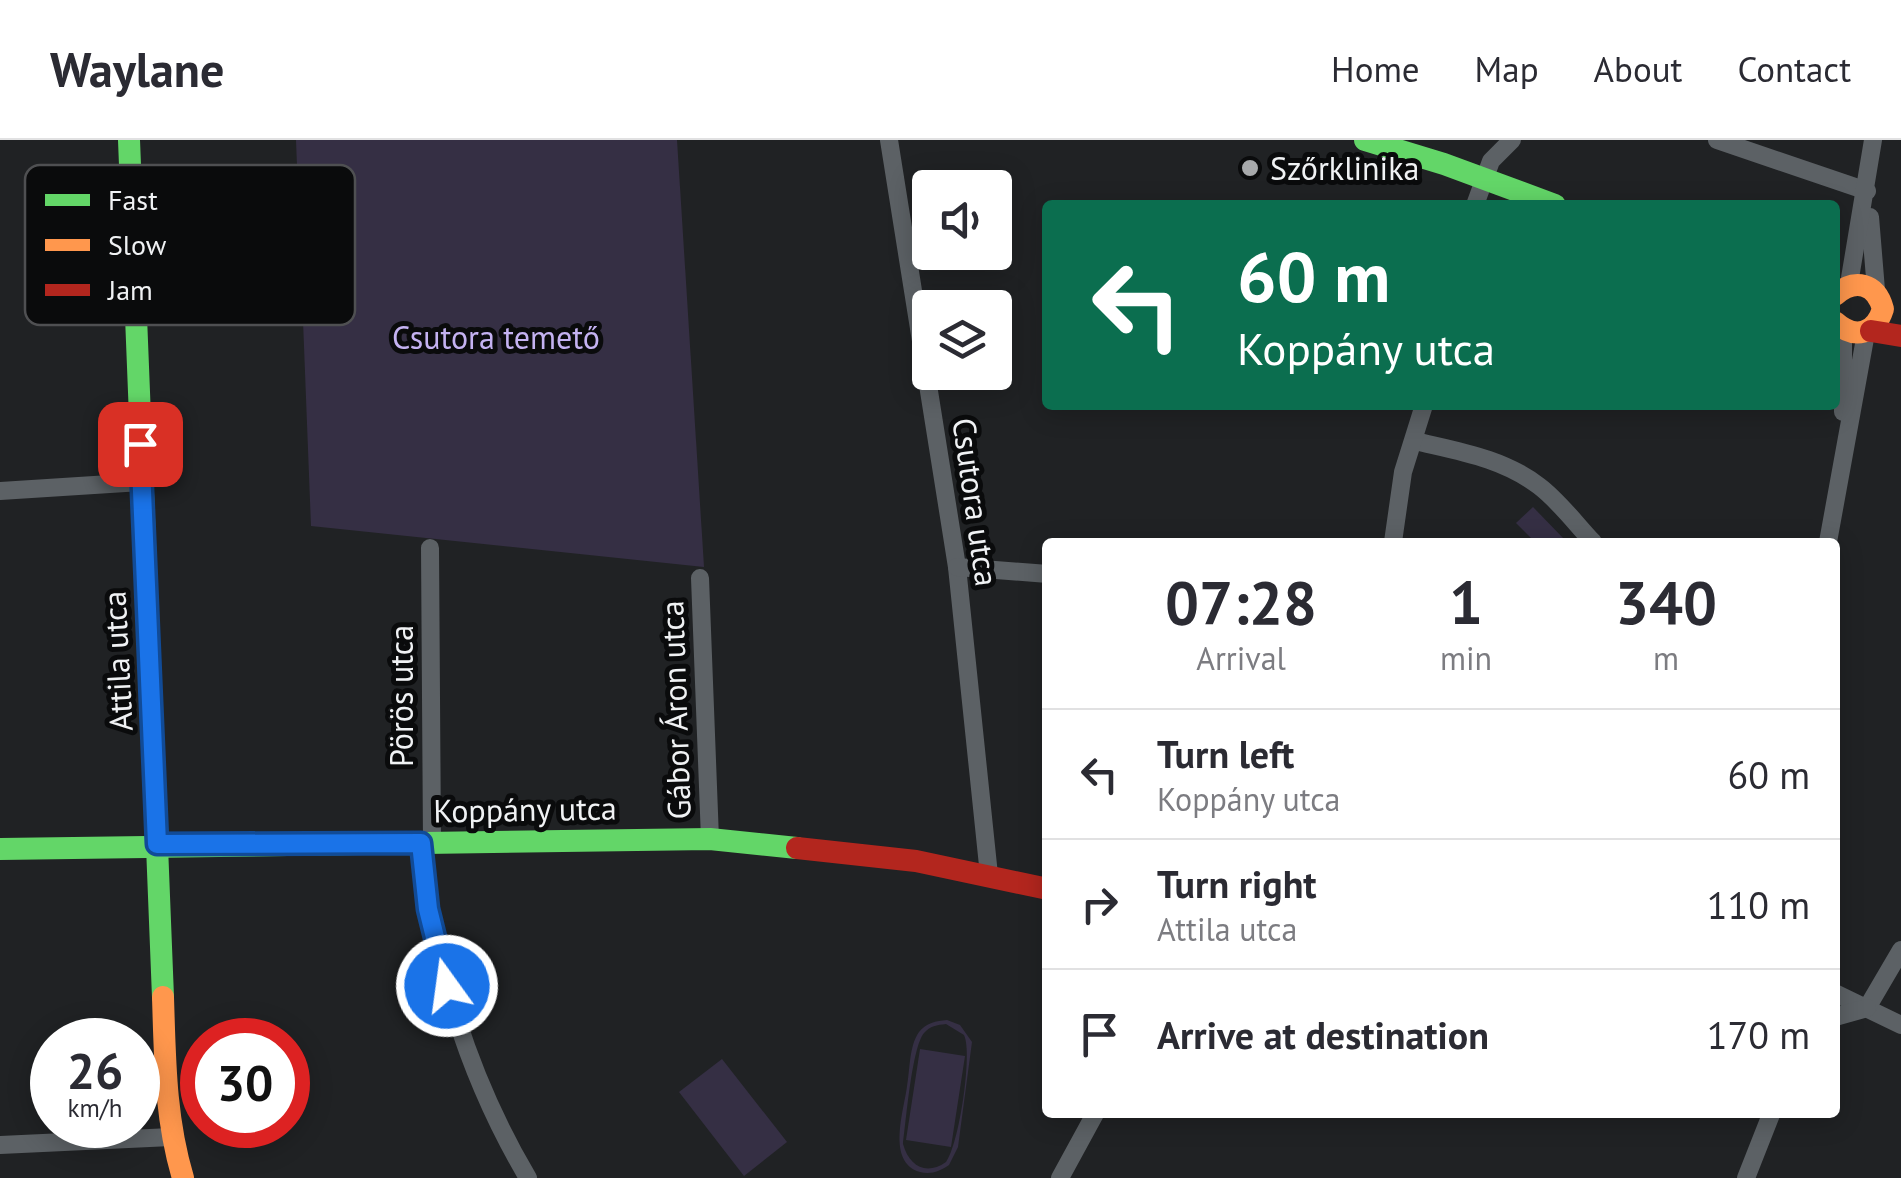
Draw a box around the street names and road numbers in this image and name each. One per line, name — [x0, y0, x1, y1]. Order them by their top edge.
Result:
street label: Csutora utca — [943, 415, 1009, 589]
street label: Attila utca — [92, 590, 142, 732]
street label: Gábor Áron utca — [650, 600, 700, 820]
street label: Pörös utca — [380, 625, 422, 767]
street label: Koppány utca — [433, 786, 617, 832]

